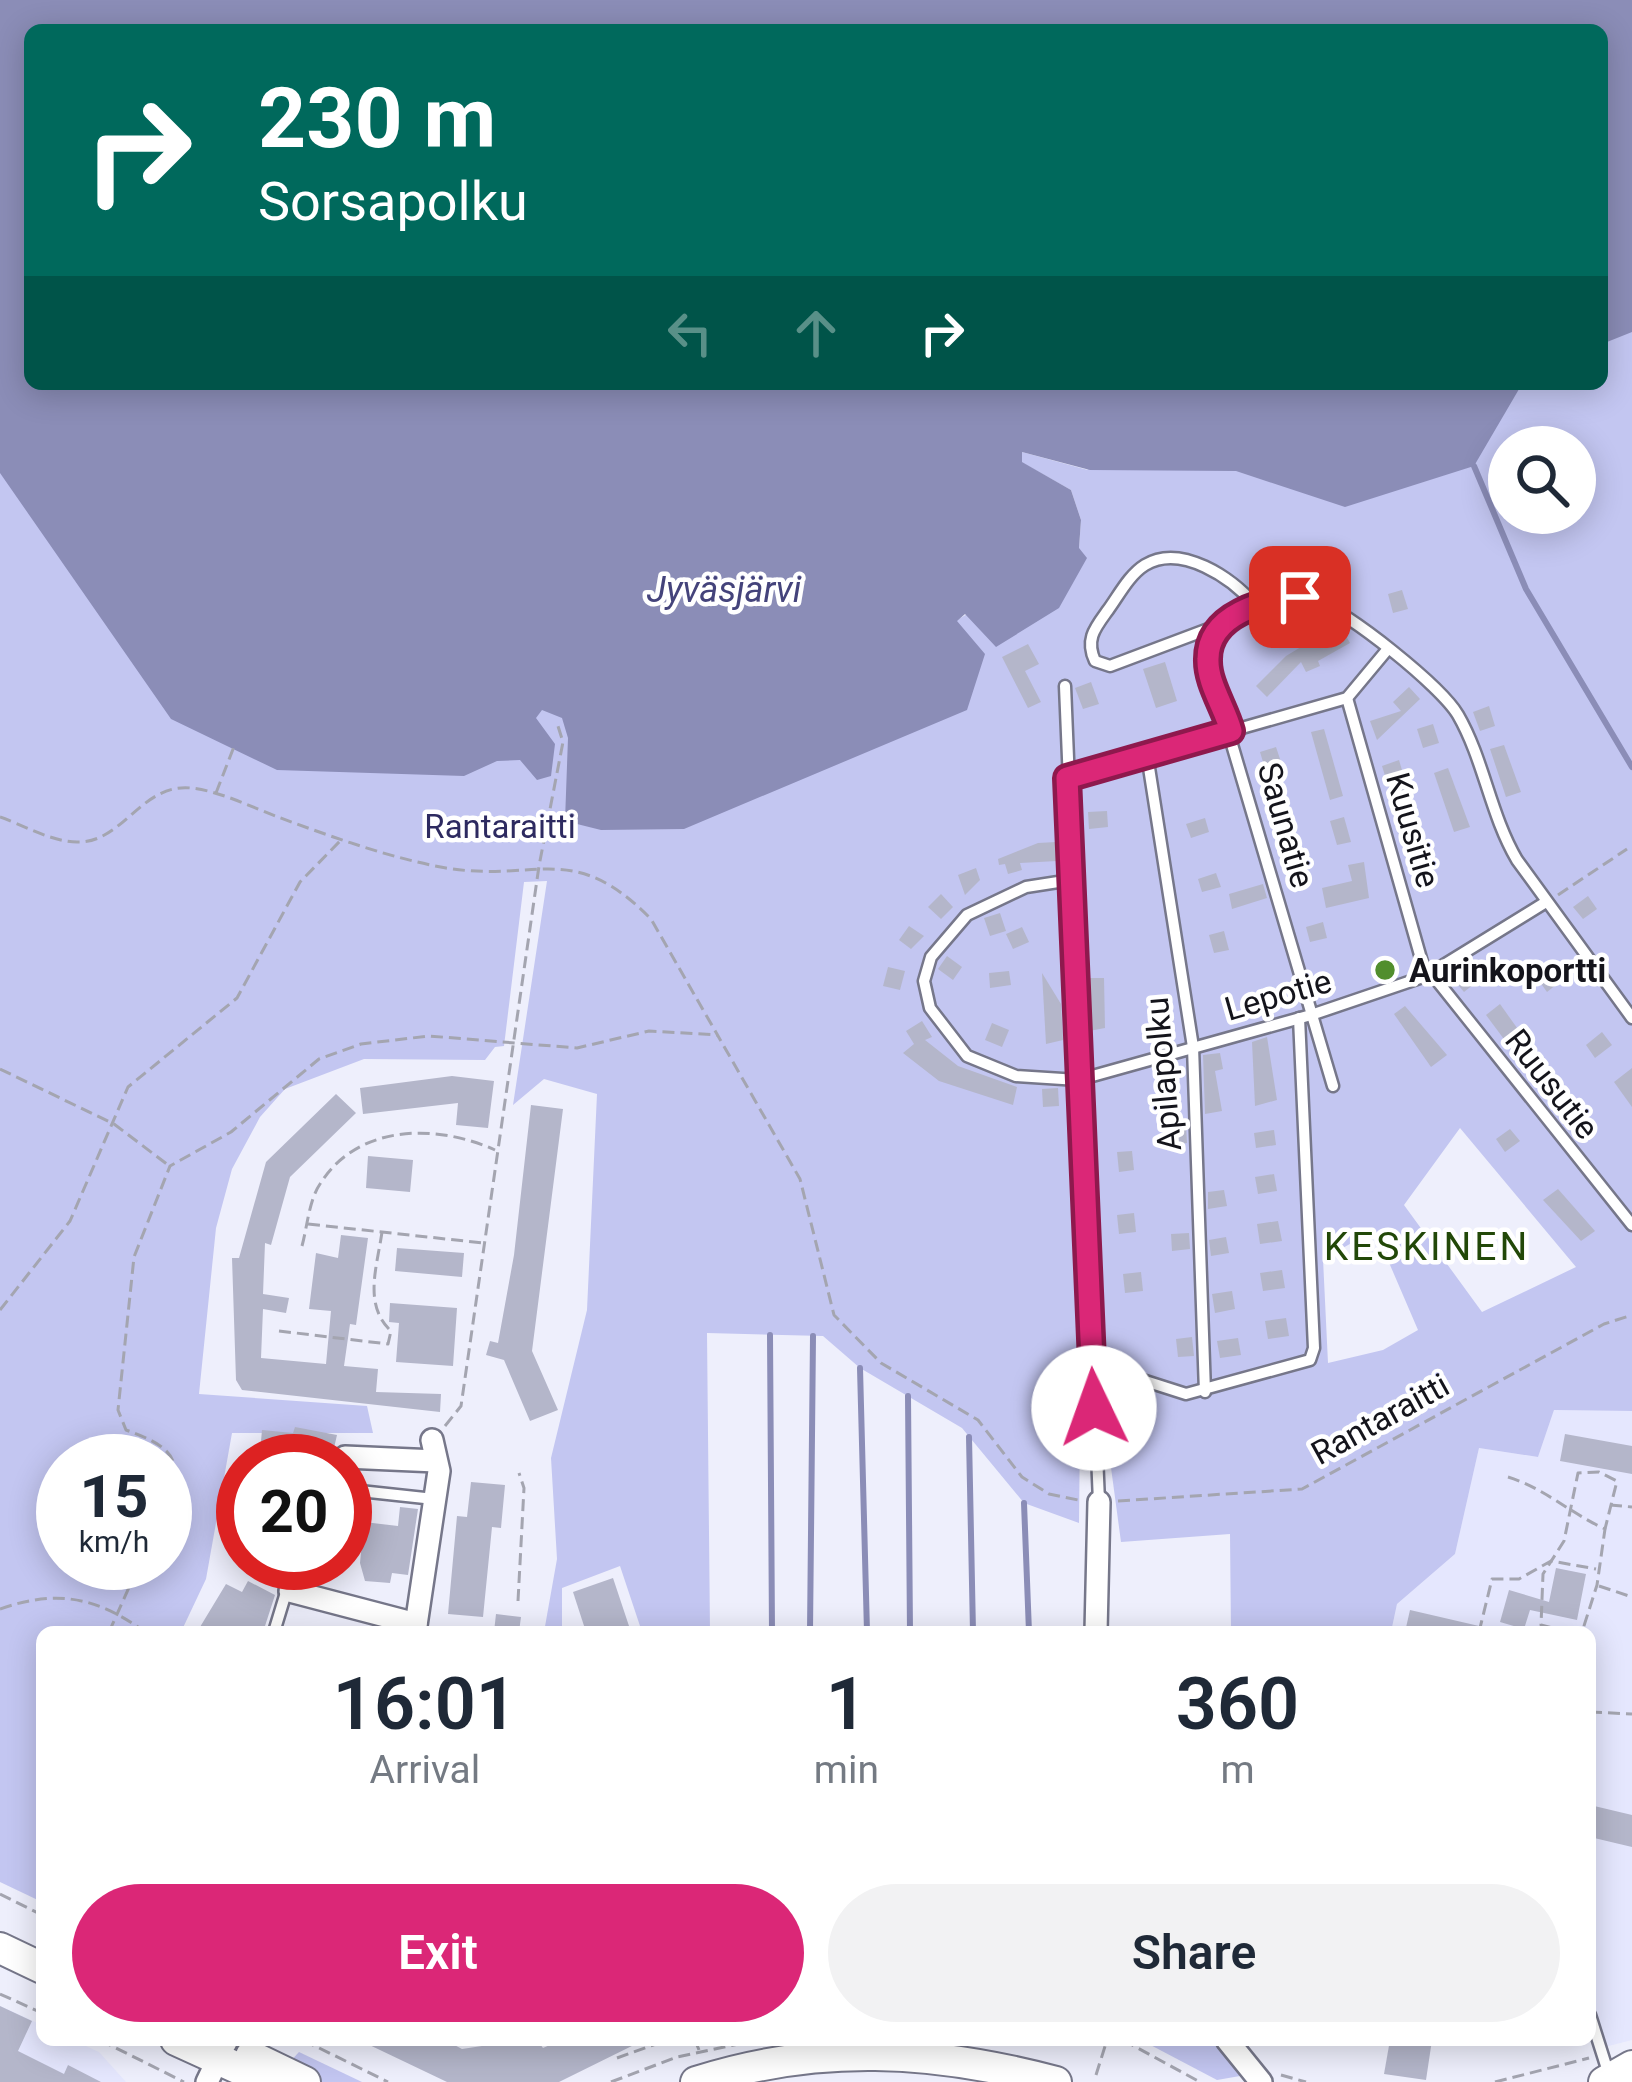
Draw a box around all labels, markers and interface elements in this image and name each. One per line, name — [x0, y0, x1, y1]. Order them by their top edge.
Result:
text: 230 m — [258, 69, 496, 168]
icon: right — [60, 72, 216, 228]
text: Sorsapolku — [258, 170, 528, 233]
icon: left — [657, 300, 723, 366]
icon: ahead — [783, 300, 849, 366]
icon: right — [909, 300, 975, 366]
map controls — [1488, 426, 1596, 534]
button: search — [1488, 426, 1596, 534]
pin — [1249, 546, 1351, 648]
icon: arrive — [1267, 564, 1333, 630]
water label: Jyväsjärvi — [647, 569, 802, 611]
street label: Saunatie — [1250, 758, 1322, 892]
street label: Kuusitie — [1378, 768, 1448, 892]
park label: Rantaraitti — [424, 807, 576, 846]
place label: Aurinkoportti — [1409, 951, 1606, 990]
marker: Aurinkoportti — [1372, 957, 1398, 983]
street label: Lepotie — [1220, 961, 1336, 1029]
street label: Apilapolku — [1137, 995, 1189, 1153]
street label: Ruusutie — [1497, 1021, 1607, 1147]
district label: KESKINEN — [1324, 1224, 1530, 1270]
position arrow — [1031, 1345, 1157, 1471]
street label: Rantaraitti — [1304, 1365, 1456, 1473]
speed limit sign: 20 — [216, 1434, 372, 1590]
text: 15 — [80, 1461, 148, 1532]
text: km/h — [79, 1524, 149, 1559]
text: 16:01 — [333, 1662, 517, 1747]
text: 1 — [826, 1662, 867, 1747]
text: 360 — [1176, 1662, 1299, 1747]
text: Arrival — [370, 1747, 480, 1793]
text: min — [814, 1747, 879, 1793]
text: m — [1220, 1747, 1255, 1793]
button: Exit — [72, 1884, 804, 2022]
button: Share — [828, 1884, 1560, 2022]

